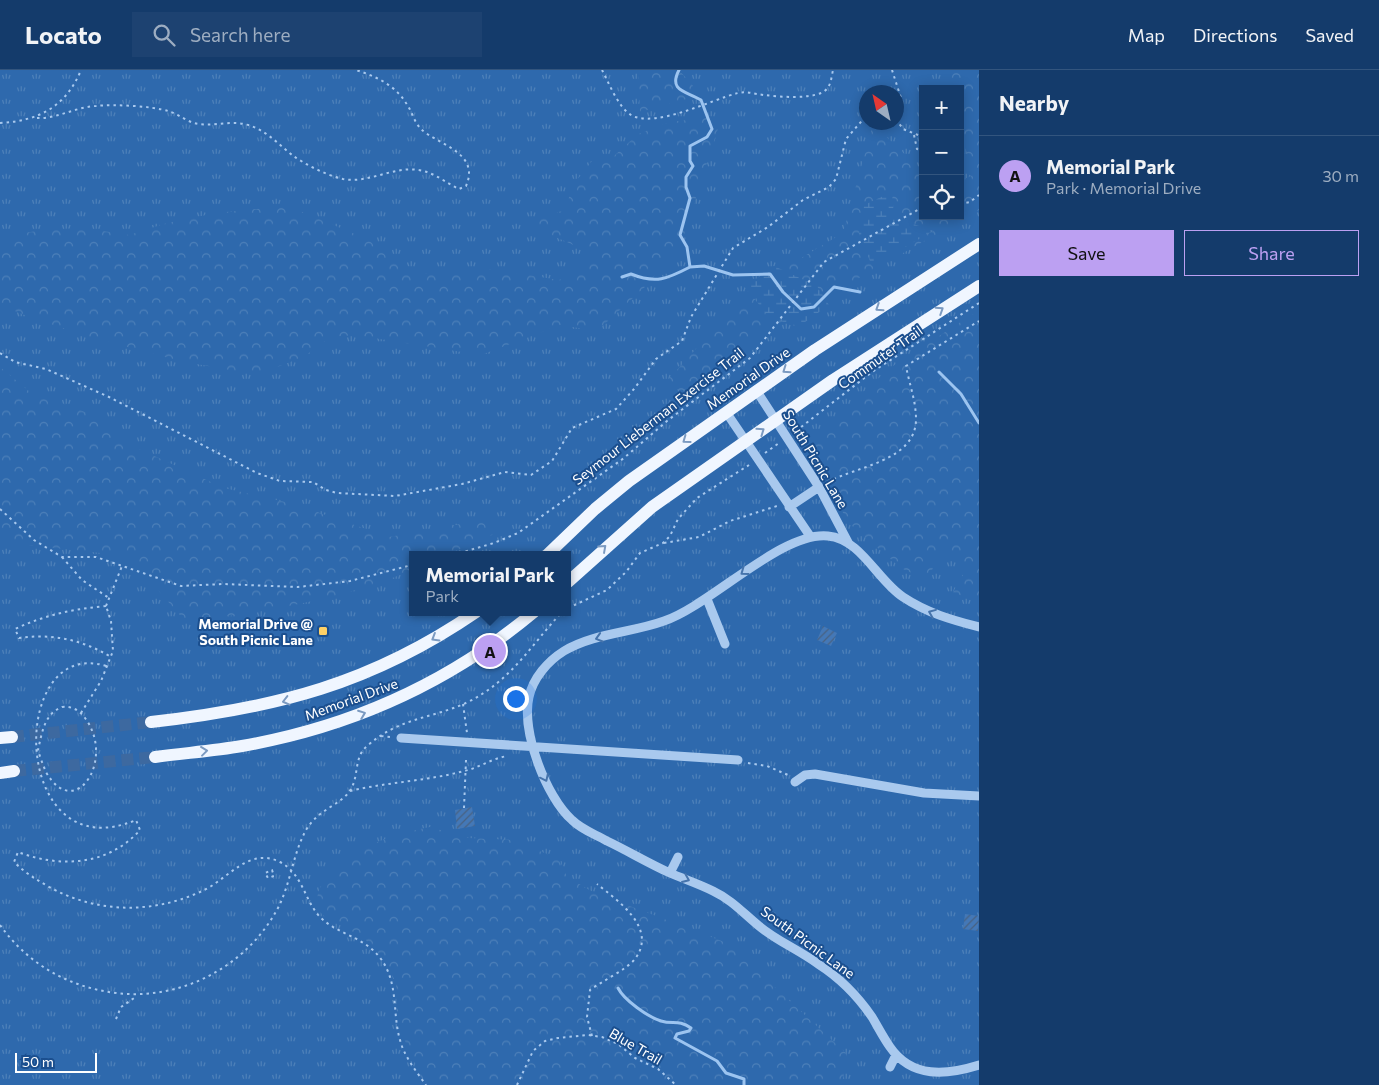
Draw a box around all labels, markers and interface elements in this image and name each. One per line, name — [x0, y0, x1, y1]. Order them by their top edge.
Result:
search box — [132, 12, 482, 57]
text: Locato — [25, 20, 102, 49]
icon: search — [150, 21, 178, 49]
text: Search here — [190, 23, 290, 46]
text: Map — [1128, 24, 1165, 46]
text: Directions — [1193, 24, 1277, 46]
text: Saved — [1305, 24, 1354, 46]
north arrow — [859, 85, 904, 130]
map controls — [919, 85, 964, 220]
button: + — [919, 85, 964, 130]
text: Nearby — [999, 90, 1069, 115]
button: − — [919, 130, 964, 175]
text: Memorial Park — [1046, 155, 1175, 178]
text: A — [1009, 166, 1021, 185]
text: 30 m — [1322, 166, 1359, 185]
button: locate — [919, 175, 964, 220]
text: Park · Memorial Drive — [1046, 178, 1201, 197]
button: Save — [999, 230, 1174, 276]
button: Share — [1184, 230, 1359, 276]
one-way arrow — [875, 301, 884, 311]
one-way arrow — [934, 307, 943, 317]
street label: Commuter Trail — [834, 322, 926, 392]
street label: Memorial Drive — [703, 343, 793, 413]
street label: Seymour Lieberman Exercise Trail — [569, 344, 747, 488]
one-way arrow — [782, 364, 791, 373]
street label: South Picnic Lane — [780, 407, 852, 511]
one-way arrow — [755, 428, 764, 436]
one-way arrow — [682, 434, 692, 443]
one-way arrow — [598, 545, 607, 554]
popup — [409, 551, 571, 616]
text: Memorial Park — [425, 563, 555, 586]
one-way arrow — [741, 565, 750, 575]
text: Park — [425, 586, 459, 605]
one-way arrow — [929, 609, 937, 619]
place label: Memorial Drive @ South Picnic Lane — [198, 615, 313, 648]
marker: Memorial Drive @ South Picnic Lane — [317, 625, 329, 637]
one-way arrow — [432, 632, 441, 642]
pin: A — [474, 632, 506, 670]
one-way arrow — [595, 632, 603, 642]
street label: Memorial Drive — [302, 674, 400, 724]
your location — [503, 686, 529, 712]
one-way arrow — [281, 695, 290, 706]
one-way arrow — [357, 710, 366, 720]
one-way arrow — [200, 746, 208, 757]
one-way arrow — [538, 773, 549, 782]
one-way arrow — [681, 873, 690, 884]
street label: South Picnic Lane — [758, 902, 858, 982]
street label: Blue Trail — [607, 1024, 665, 1068]
scale bar — [15, 1050, 98, 1073]
text: 50 m — [22, 1053, 54, 1070]

